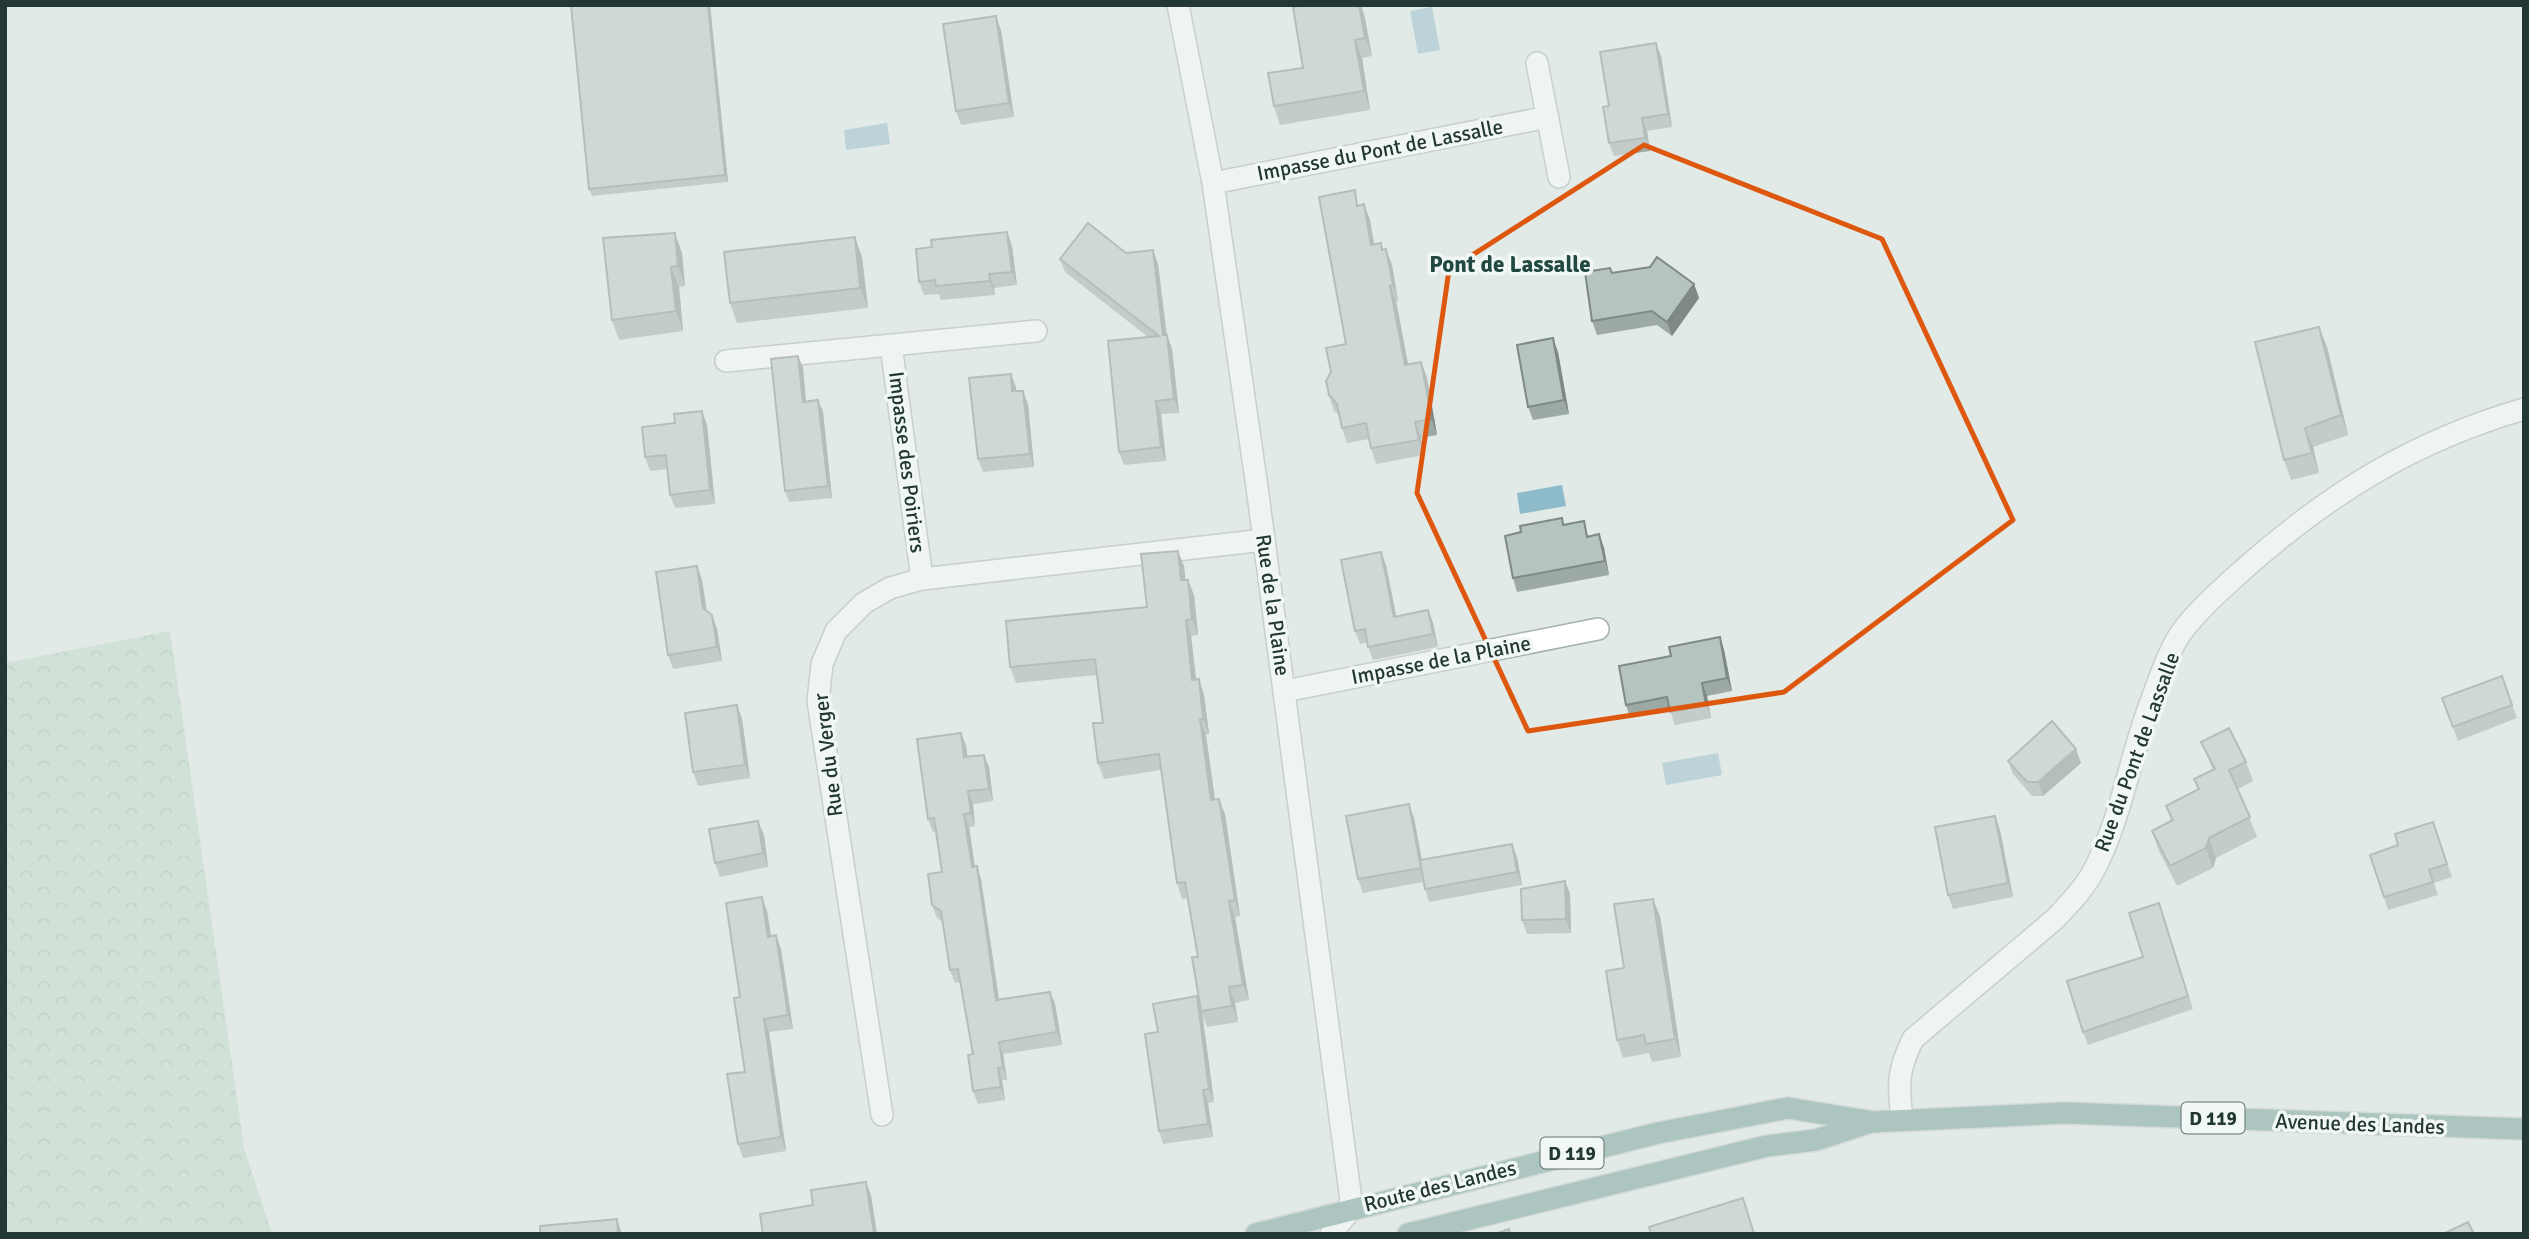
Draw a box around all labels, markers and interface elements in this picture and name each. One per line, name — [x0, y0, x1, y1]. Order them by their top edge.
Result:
street label: Impasse du Pont de Lassalle — [1255, 113, 1505, 187]
district label: Pont de Lassalle — [1429, 250, 1591, 279]
street label: Impasse des Poiriers — [883, 370, 931, 554]
street label: Rue de la Plaine — [1250, 532, 1296, 678]
street label: Impasse de la Plaine — [1349, 630, 1533, 690]
street label: Rue du Pont de Lassalle — [2089, 649, 2185, 855]
street label: Rue du Verger — [807, 691, 848, 818]
road number: D 119 — [2182, 1102, 2244, 1134]
street label: Avenue des Landes — [2275, 1108, 2445, 1140]
road number: D 119 — [1540, 1138, 1604, 1168]
street label: Route des Landes — [1361, 1154, 1519, 1218]

